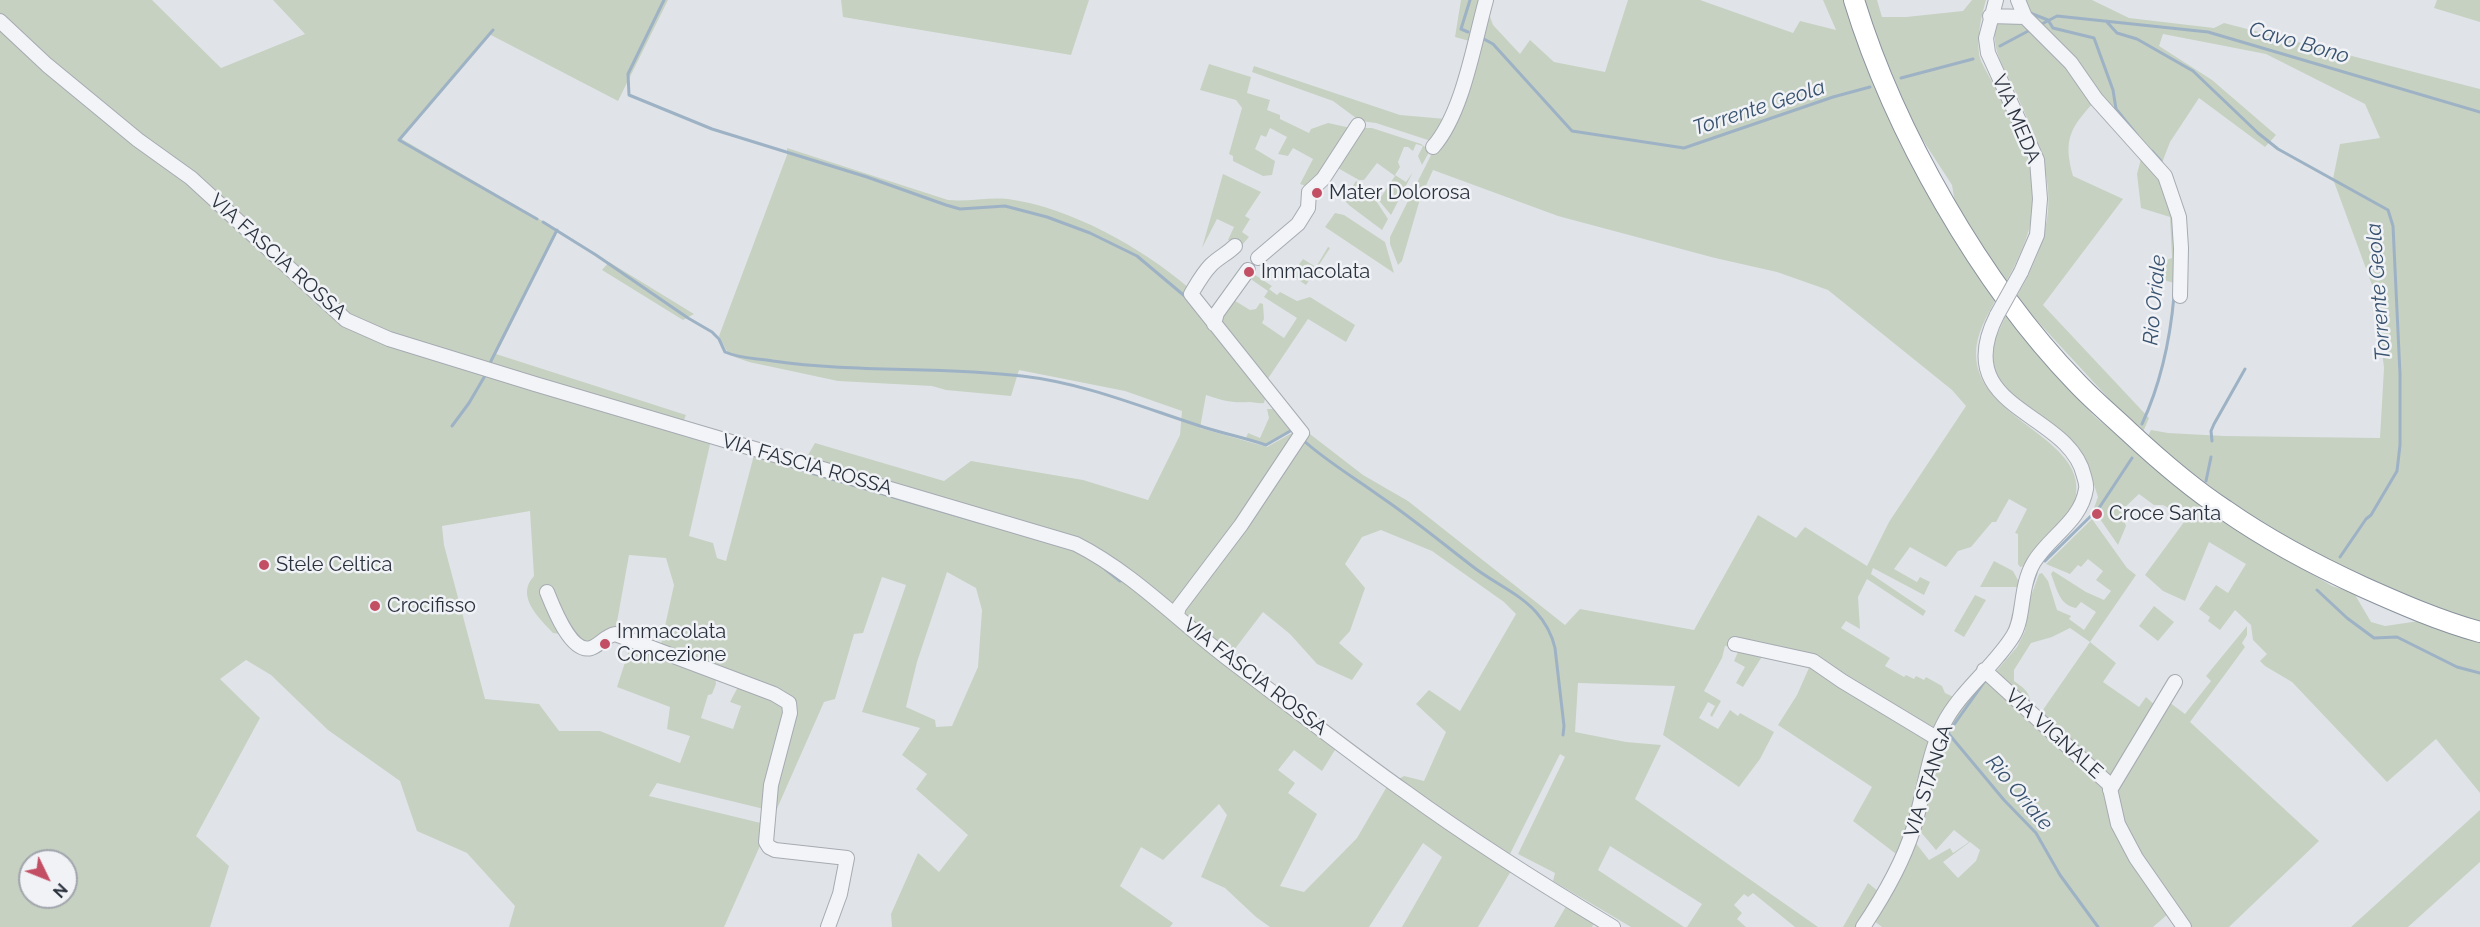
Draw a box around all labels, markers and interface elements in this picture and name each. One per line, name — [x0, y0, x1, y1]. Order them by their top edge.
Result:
water label: Cavo Bono — [2246, 17, 2352, 69]
street label: VIA MEDA — [1987, 71, 2045, 167]
water label: Torrente Geola — [1690, 75, 1828, 141]
place label: Mater Dolorosa — [1329, 181, 1470, 205]
marker: Mater Dolorosa — [1310, 186, 1324, 200]
street label: VIA FASCIA ROSSA — [205, 189, 351, 325]
water label: Torrente Geola — [2362, 222, 2396, 362]
water label: Rio Oriale — [2138, 254, 2172, 346]
place label: Immacolata — [1261, 260, 1370, 284]
marker: Immacolata — [1242, 265, 1256, 279]
street label: VIA FASCIA ROSSA — [719, 429, 895, 501]
place label: Croce Santa — [2109, 502, 2221, 526]
marker: Croce Santa — [2090, 507, 2104, 521]
place label: Stele Celtica — [276, 553, 392, 577]
marker: Stele Celtica — [257, 558, 271, 572]
place label: Crocifisso — [387, 594, 476, 618]
marker: Crocifisso — [368, 599, 382, 613]
street label: VIA FASCIA ROSSA — [1178, 613, 1332, 741]
place label: Immacolata Concezione — [617, 620, 726, 667]
marker: Immacolata Concezione — [598, 637, 612, 651]
street label: VIA VIGNALE — [2000, 684, 2108, 784]
street label: VIA STANGA — [1900, 722, 1958, 840]
water label: Rio Oriale — [1980, 750, 2058, 836]
north arrow — [18, 849, 78, 909]
text: N — [49, 879, 71, 901]

